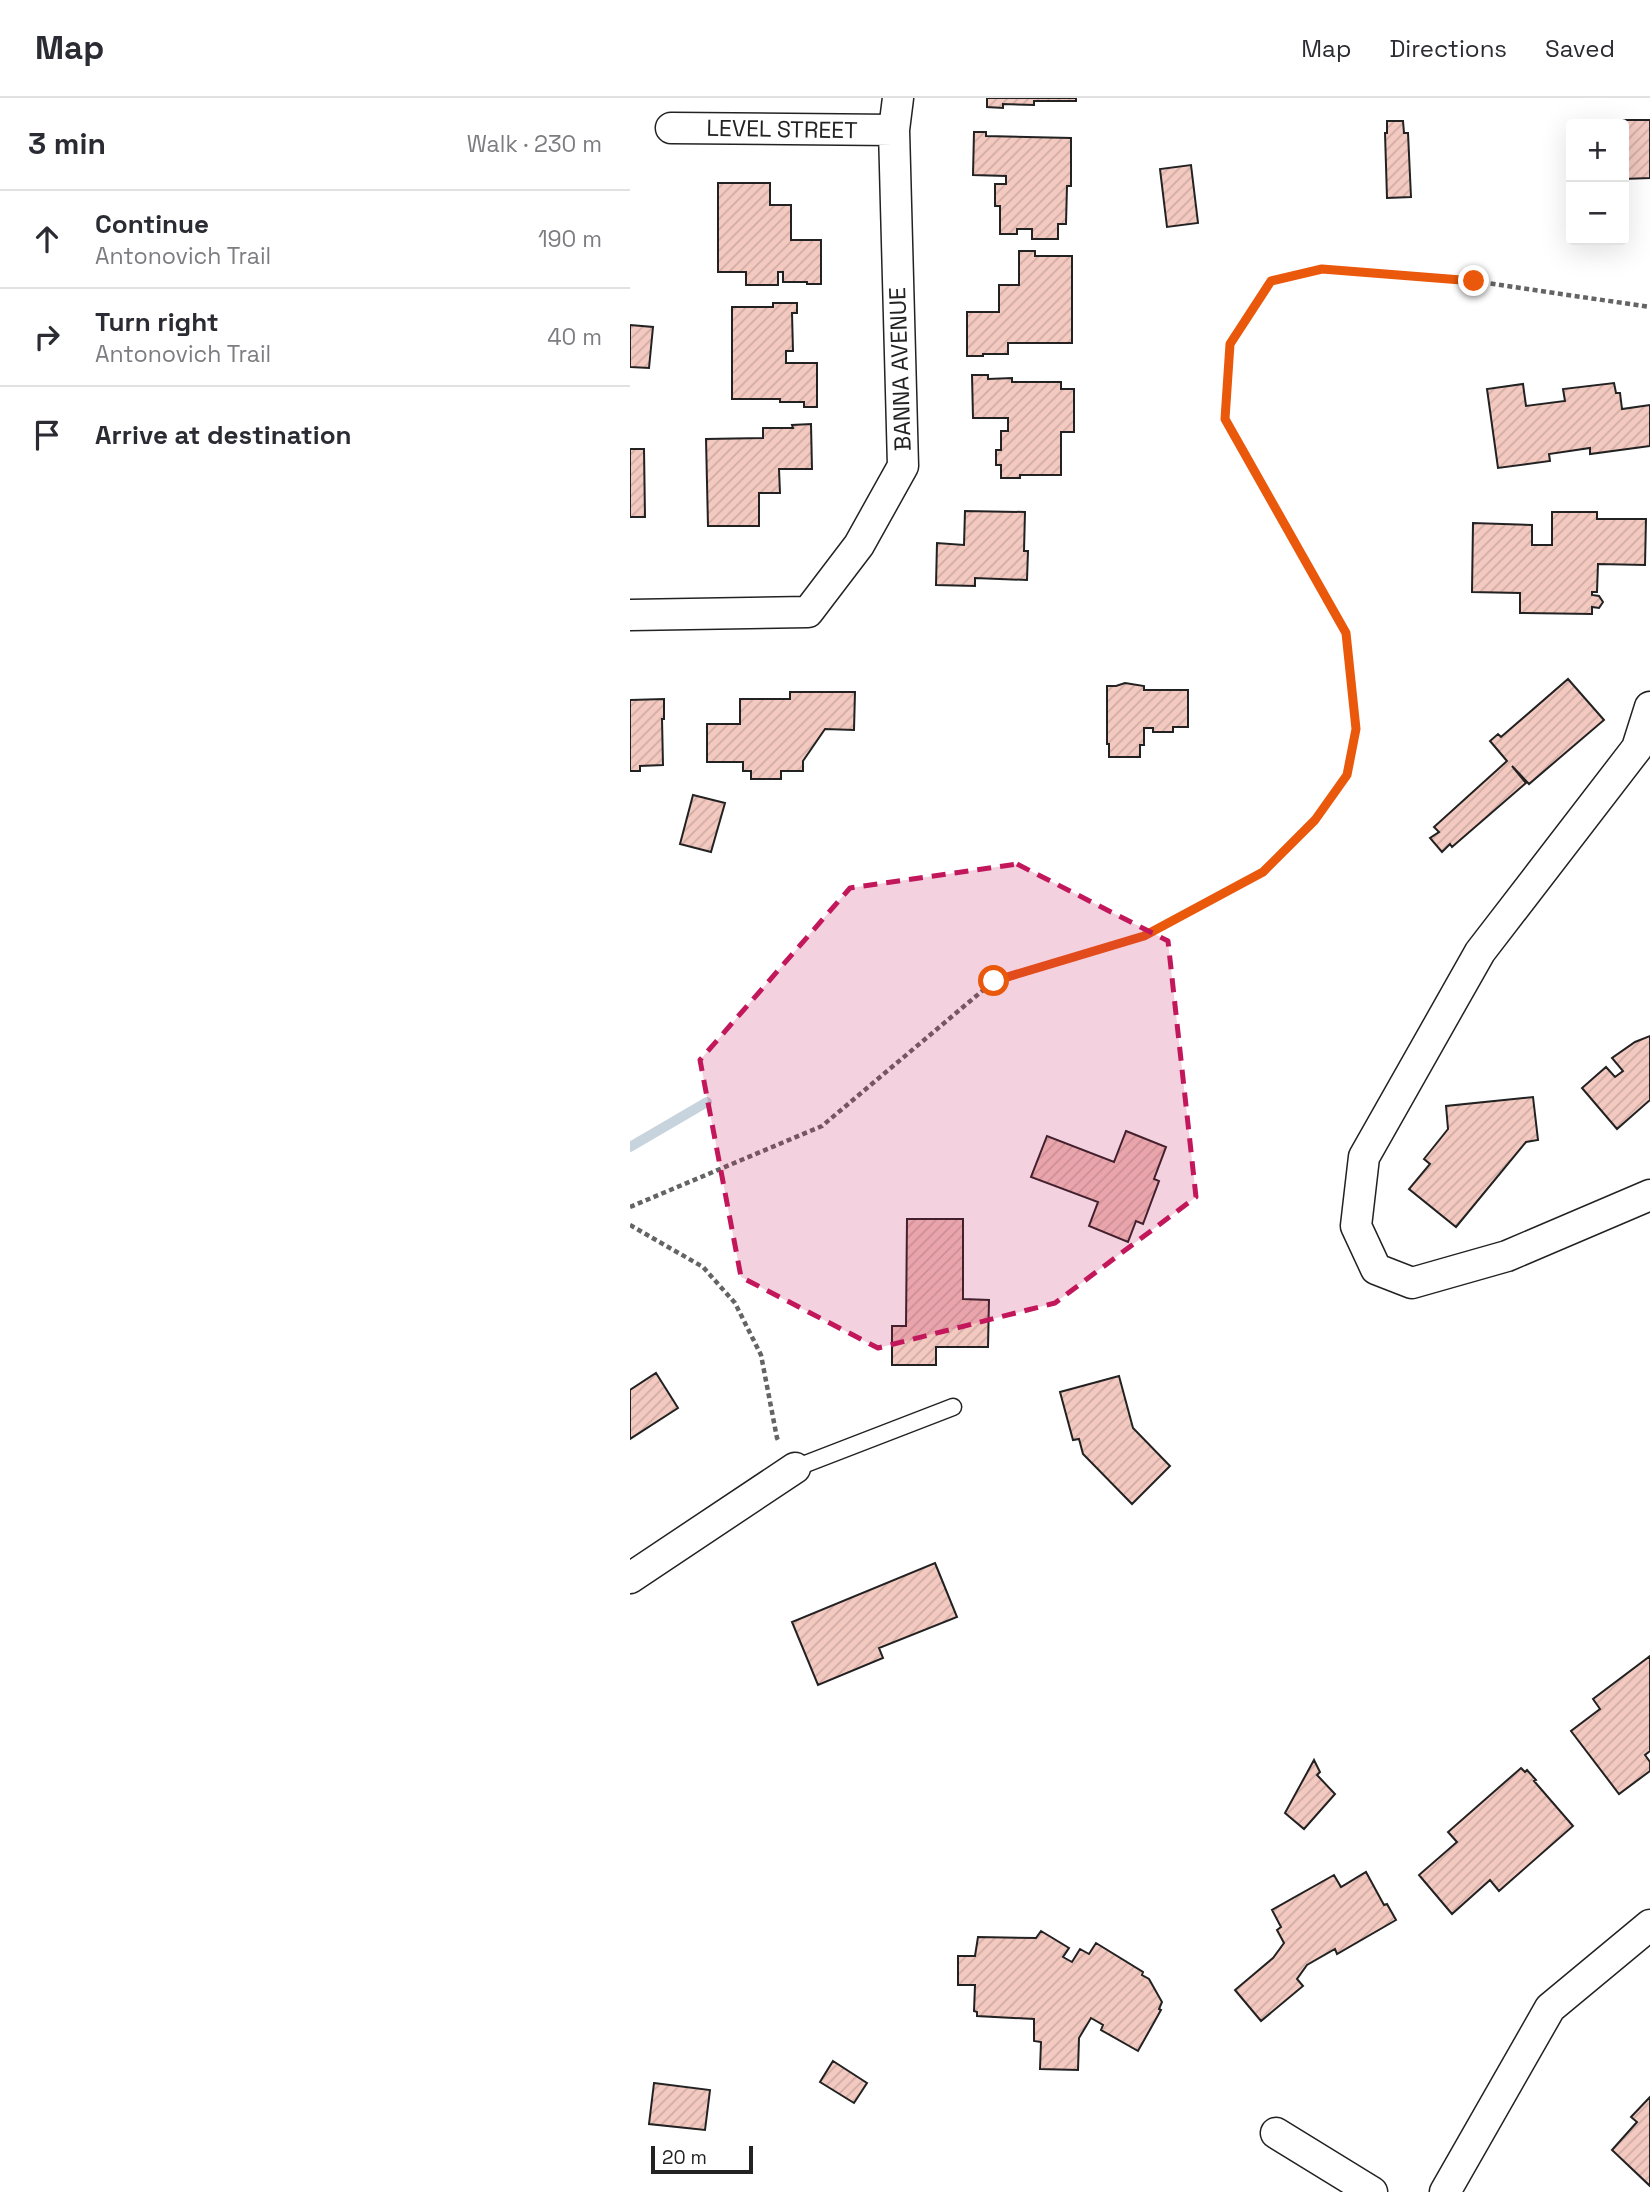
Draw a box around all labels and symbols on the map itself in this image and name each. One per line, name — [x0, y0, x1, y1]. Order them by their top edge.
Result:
street label: LEVEL STREET — [706, 113, 858, 145]
route end — [1458, 265, 1489, 296]
street label: BANNA AVENUE — [882, 287, 918, 451]
route start — [978, 965, 1009, 996]
scale bar — [651, 2143, 752, 2175]

